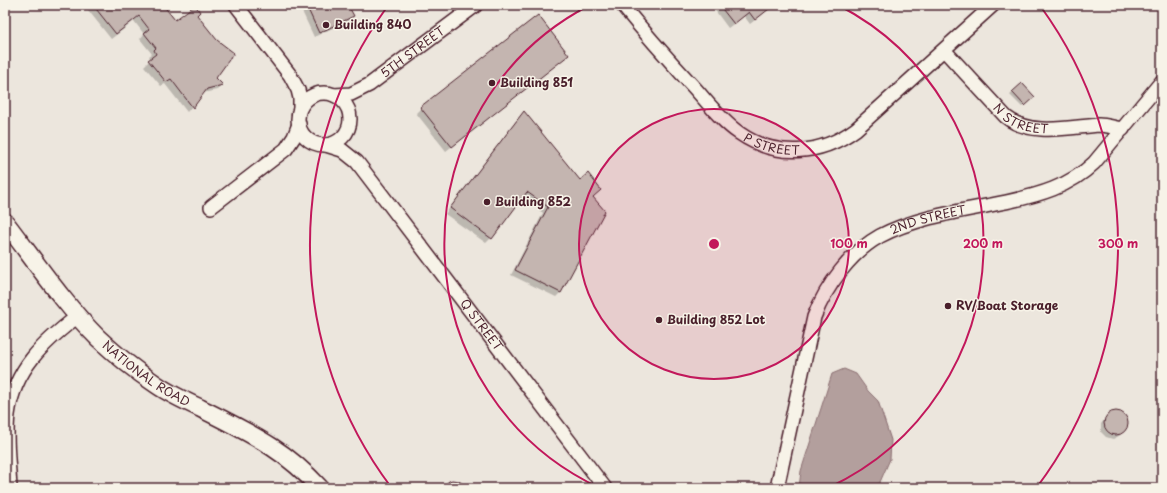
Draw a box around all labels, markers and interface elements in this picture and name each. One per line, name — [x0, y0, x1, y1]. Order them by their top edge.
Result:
place label: Building 840 — [334, 15, 411, 33]
marker: Building 840 — [321, 20, 331, 30]
street label: 5TH STREET — [376, 21, 449, 81]
place label: Building 851 — [500, 73, 573, 91]
marker: Building 851 — [487, 78, 497, 88]
street label: N STREET — [990, 99, 1050, 137]
street label: P STREET — [741, 128, 800, 159]
place label: Building 852 — [495, 192, 571, 210]
marker: Building 852 — [482, 197, 492, 207]
street label: 2ND STREET — [887, 200, 968, 238]
text: 100 m — [830, 234, 868, 252]
text: 200 m — [963, 234, 1003, 252]
text: 300 m — [1098, 234, 1138, 252]
centre of rings — [707, 237, 721, 251]
street label: Q STREET — [456, 295, 508, 355]
place label: RV/Boat Storage — [956, 296, 1059, 314]
marker: RV/Boat Storage — [943, 301, 953, 311]
place label: Building 852 Lot — [667, 310, 765, 328]
marker: Building 852 Lot — [654, 315, 664, 325]
street label: NATIONAL ROAD — [98, 336, 194, 410]

